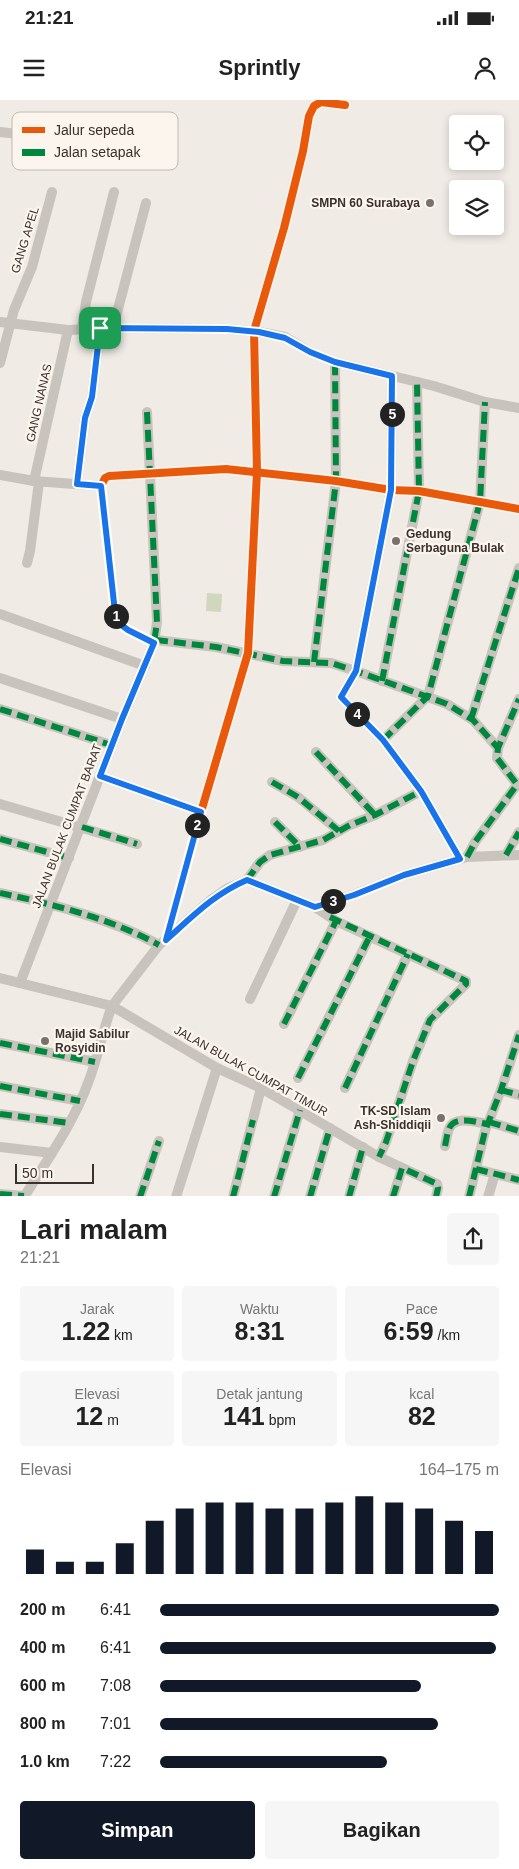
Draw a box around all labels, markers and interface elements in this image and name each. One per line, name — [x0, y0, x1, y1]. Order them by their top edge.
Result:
text: 21:21 — [25, 7, 74, 28]
icon: menu — [20, 54, 48, 82]
icon: person — [471, 54, 499, 82]
text: Sprintly — [219, 55, 300, 80]
legend — [12, 112, 178, 170]
map controls — [449, 115, 504, 235]
button: locate — [449, 115, 504, 170]
text: Jalur sepeda — [54, 122, 134, 138]
text: Jalan setapak — [54, 144, 141, 160]
button: layers — [449, 180, 504, 235]
place label: SMPN 60 Surabaya — [311, 196, 420, 210]
marker: SMPN 60 Surabaya — [424, 197, 436, 209]
street label: GANG APEL — [8, 205, 42, 275]
pin — [79, 307, 121, 349]
icon: arrive — [86, 314, 114, 342]
street label: GANG NANAS — [23, 362, 55, 444]
pin: 5 — [380, 402, 404, 426]
text: 5 — [389, 406, 396, 422]
place label: Gedung Serbaguna Bulak — [406, 527, 504, 555]
marker: Gedung Serbaguna Bulak — [390, 535, 402, 547]
pin: 1 — [104, 604, 128, 628]
text: 1 — [113, 608, 120, 624]
pin: 4 — [344, 702, 370, 726]
text: 4 — [354, 706, 361, 722]
street label: JALAN BULAK CUMPAT BARAT — [29, 741, 105, 910]
pin: 2 — [184, 812, 210, 838]
text: 2 — [194, 817, 201, 833]
pin: 3 — [320, 888, 346, 914]
text: 3 — [330, 893, 337, 909]
street label: JALAN BULAK CUMPAT TIMUR — [172, 1023, 330, 1119]
place label: Majid Sabilur Rosyidin — [55, 1027, 130, 1055]
marker: Majid Sabilur Rosyidin — [39, 1035, 51, 1047]
place label: TK-SD Islam Ash-Shiddiqii — [354, 1104, 431, 1132]
marker: TK-SD Islam Ash-Shiddiqii — [435, 1112, 447, 1124]
scale bar — [15, 1162, 94, 1185]
text: 50 m — [22, 1165, 53, 1181]
button: share — [447, 1213, 499, 1265]
text: Lari malam — [20, 1214, 168, 1245]
text: 21:21 — [20, 1249, 60, 1266]
text: Jarak — [80, 1301, 114, 1317]
text: Waktu — [240, 1301, 279, 1317]
text: Pace — [406, 1301, 438, 1317]
text: 1.22 — [62, 1317, 110, 1345]
text: 8:31 — [234, 1317, 285, 1345]
text: 6:59 — [384, 1317, 434, 1345]
text: km — [110, 1327, 133, 1343]
text: /km — [434, 1327, 460, 1343]
text: Elevasi — [75, 1386, 120, 1402]
text: Detak jantung — [216, 1386, 303, 1402]
text: kcal — [409, 1386, 434, 1402]
text: 12 — [75, 1402, 103, 1430]
text: 141 — [223, 1402, 265, 1430]
text: 82 — [408, 1402, 436, 1430]
text: m — [103, 1412, 119, 1428]
text: bpm — [265, 1412, 296, 1428]
text: Elevasi — [20, 1461, 72, 1478]
text: 164–175 m — [419, 1461, 499, 1478]
text: 200 m — [20, 1601, 65, 1618]
text: 6:41 — [100, 1601, 131, 1618]
text: 400 m — [20, 1639, 65, 1656]
text: 6:41 — [100, 1639, 131, 1656]
text: 600 m — [20, 1677, 65, 1694]
text: 7:08 — [100, 1677, 131, 1694]
text: 800 m — [20, 1715, 65, 1732]
text: 7:01 — [100, 1715, 131, 1732]
text: 1.0 km — [20, 1753, 70, 1770]
text: 7:22 — [100, 1753, 131, 1770]
button: Simpan — [20, 1801, 255, 1859]
button: Bagikan — [265, 1801, 499, 1859]

